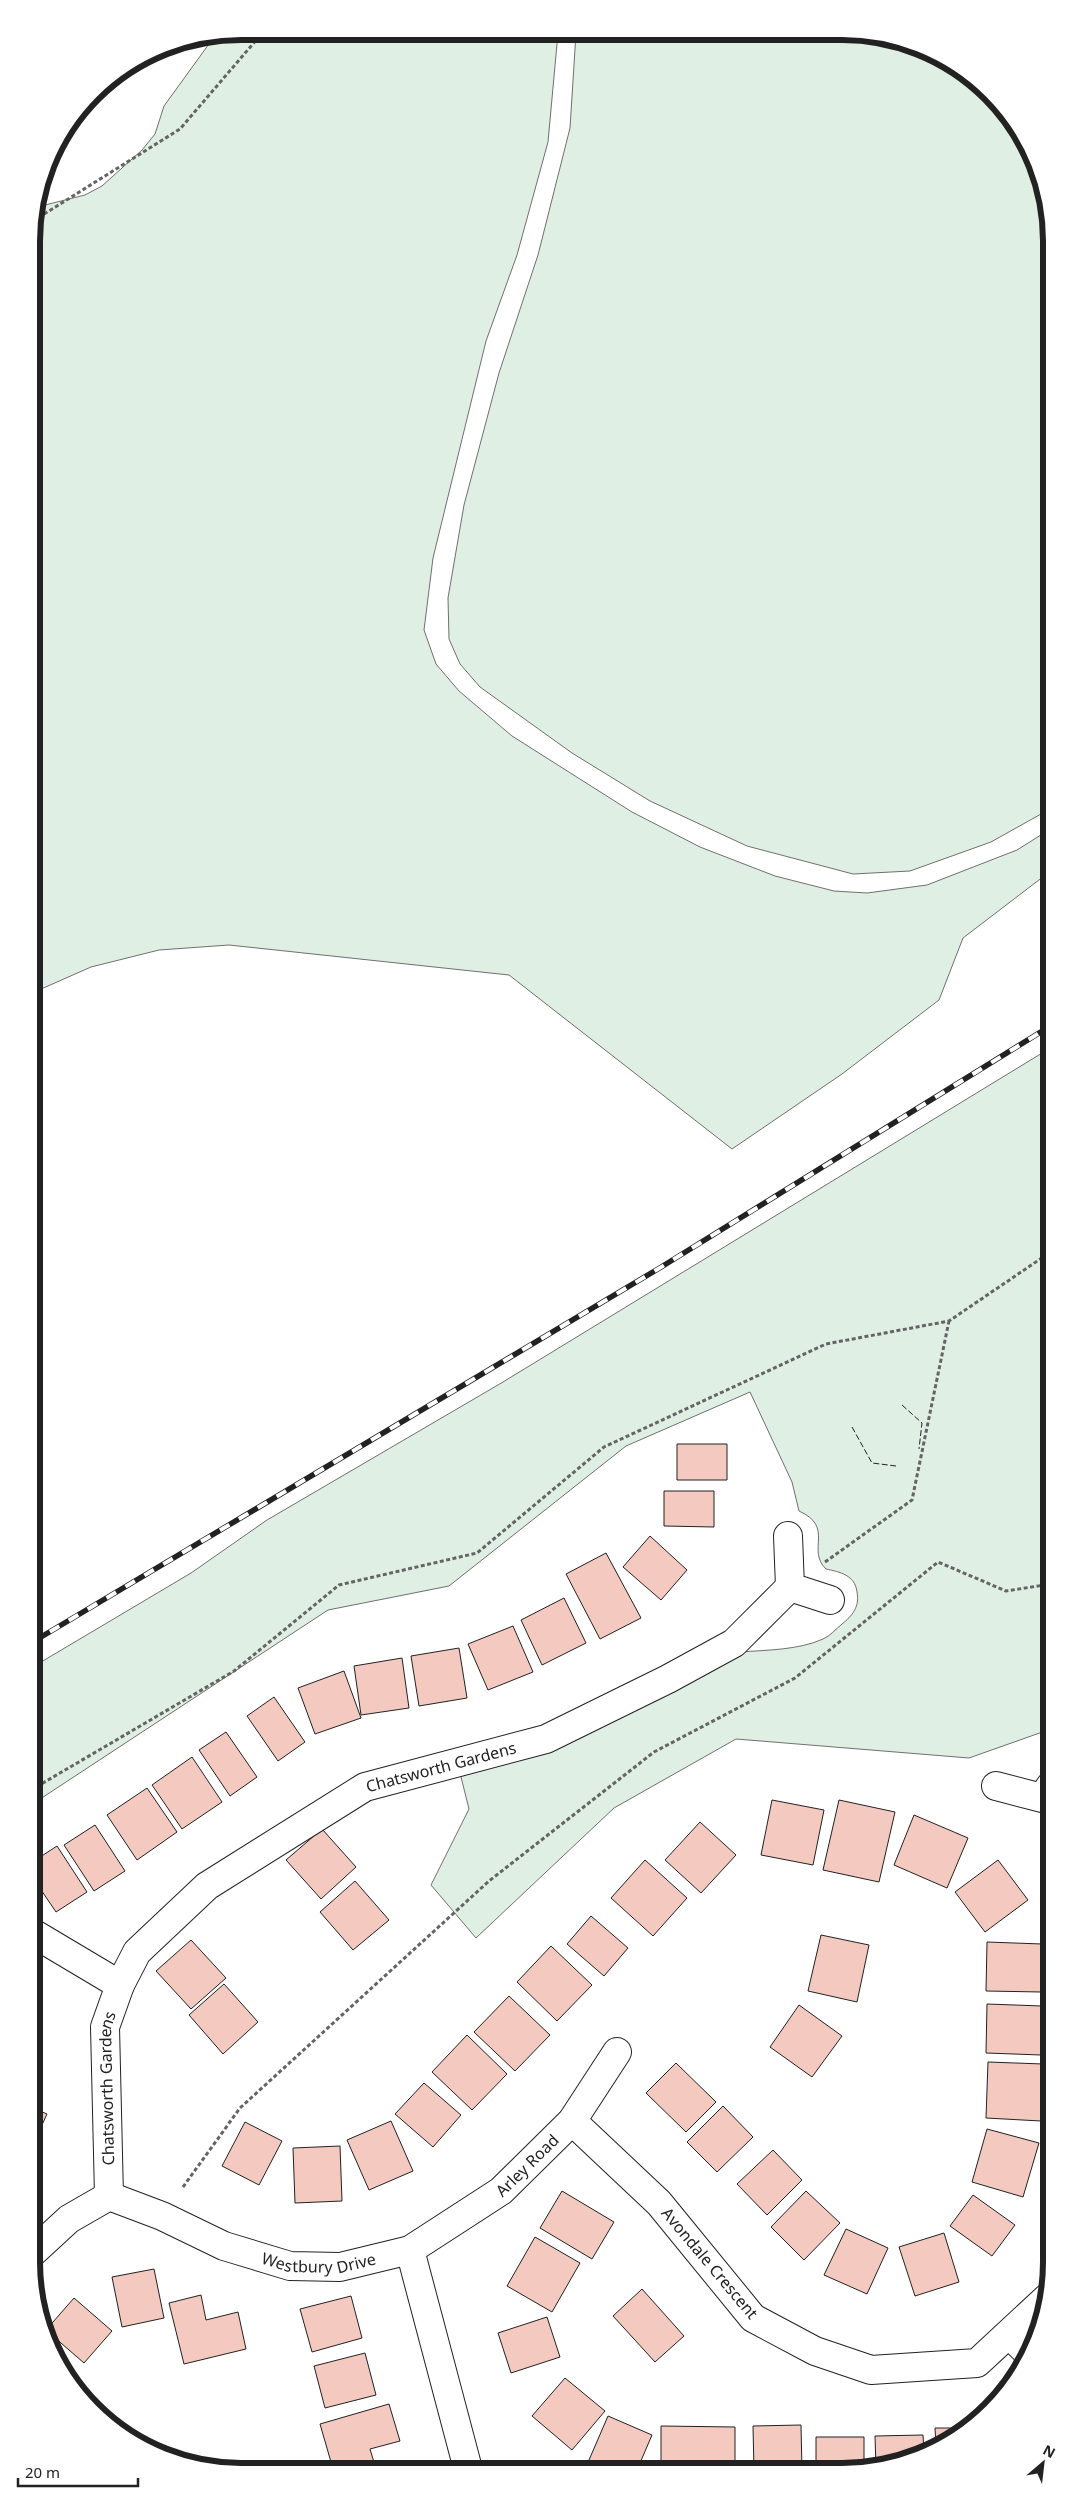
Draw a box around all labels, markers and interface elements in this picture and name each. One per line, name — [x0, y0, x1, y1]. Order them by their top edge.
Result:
street label: Chatsworth Gardens — [363, 1736, 518, 1797]
street label: Chatsworth Gardens — [94, 2008, 121, 2166]
street label: Arley Road — [491, 2129, 563, 2201]
street label: Avondale Crescent — [657, 2202, 763, 2324]
street label: Westbury Drive — [259, 2247, 378, 2278]
north arrow — [1018, 2438, 1068, 2488]
text: N — [1040, 2440, 1059, 2462]
scale bar — [18, 2456, 138, 2488]
text: 20 m — [25, 2462, 60, 2482]

